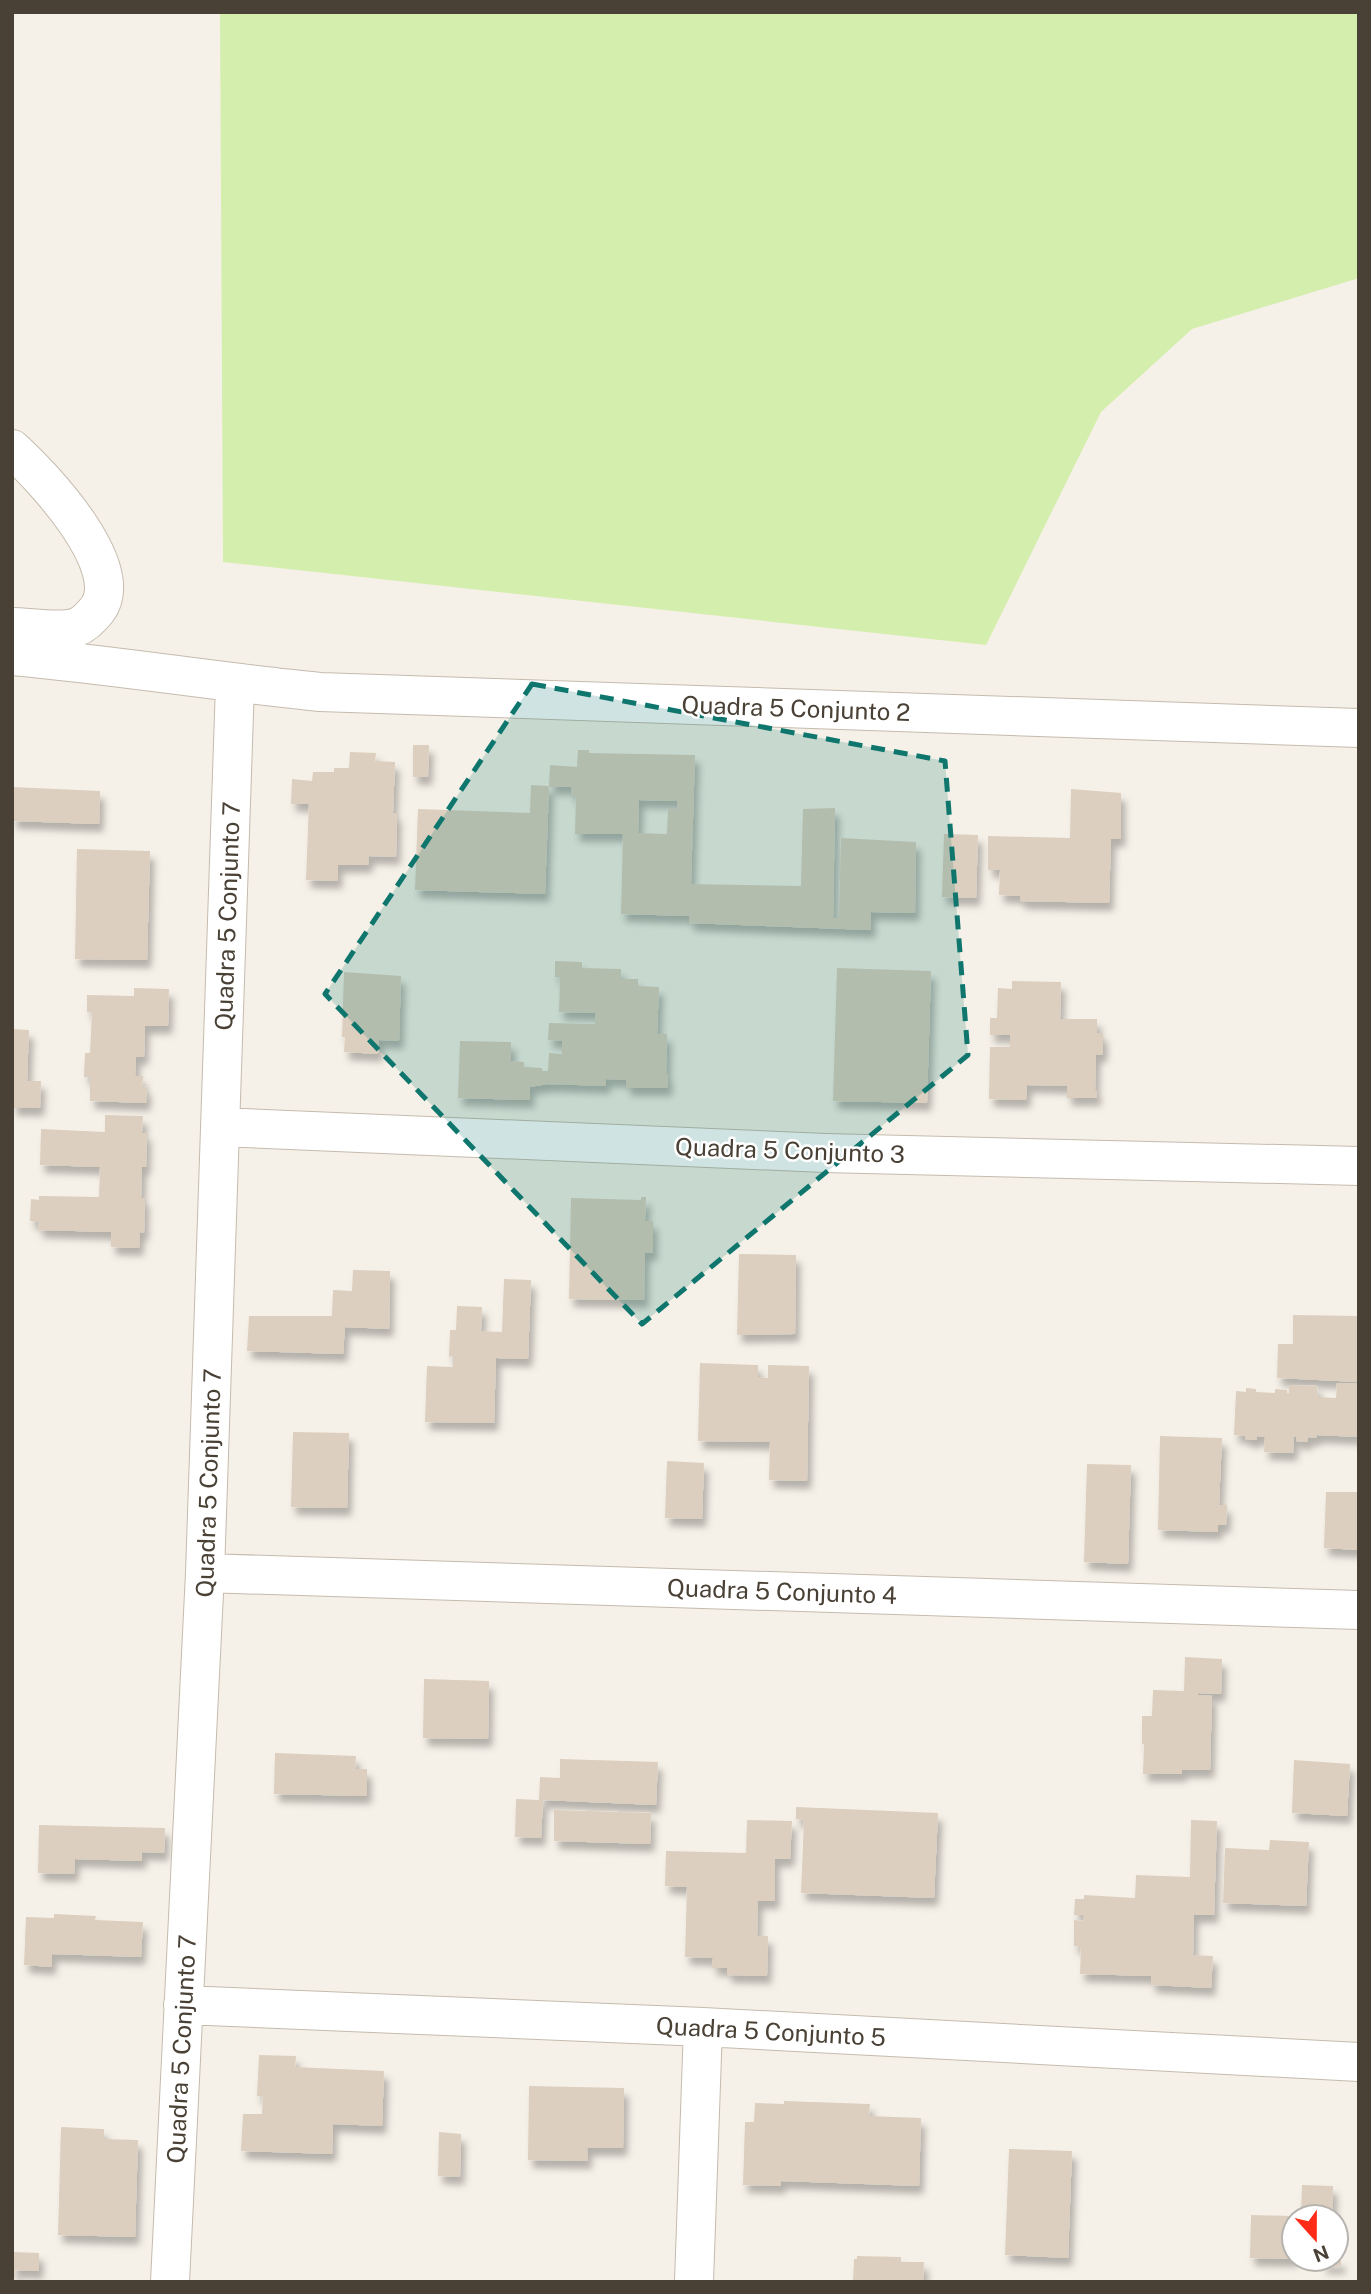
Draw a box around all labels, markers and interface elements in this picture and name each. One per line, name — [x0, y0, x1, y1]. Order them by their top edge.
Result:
street label: Quadra 5 Conjunto 2 — [681, 690, 911, 726]
street label: Quadra 5 Conjunto 7 — [209, 801, 245, 1031]
street label: Quadra 5 Conjunto 3 — [675, 1132, 905, 1168]
street label: Quadra 5 Conjunto 7 — [190, 1368, 226, 1598]
street label: Quadra 5 Conjunto 4 — [667, 1573, 897, 1609]
street label: Quadra 5 Conjunto 7 — [161, 1934, 201, 2164]
street label: Quadra 5 Conjunto 5 — [655, 2011, 887, 2051]
north arrow — [1280, 2203, 1350, 2273]
text: N — [1310, 2241, 1332, 2267]

